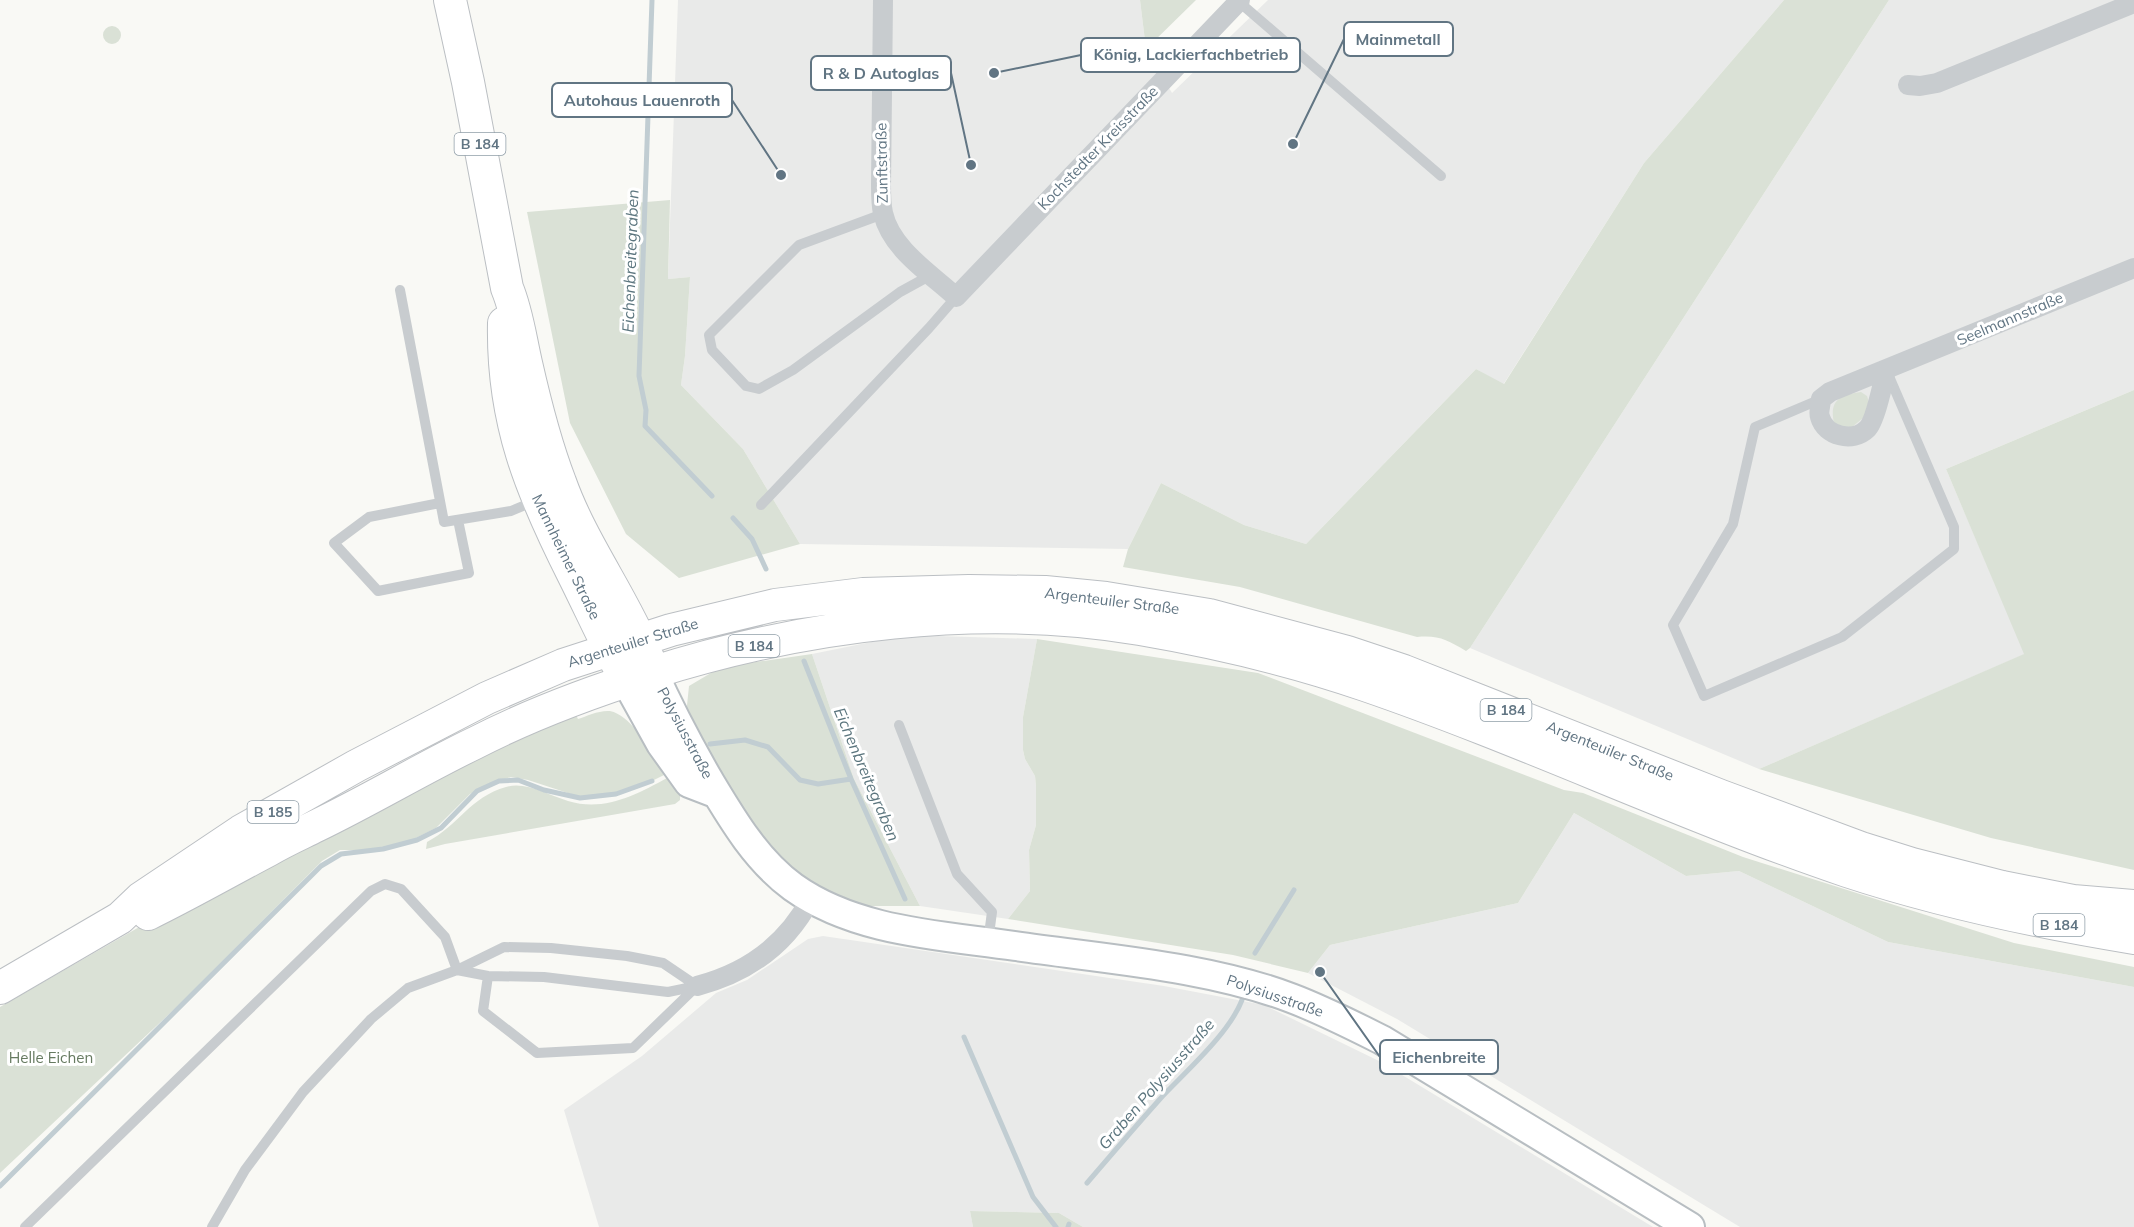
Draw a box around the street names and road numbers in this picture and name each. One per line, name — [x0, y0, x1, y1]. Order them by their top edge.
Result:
street label: Kochstedter Kreisstraße — [1033, 82, 1162, 214]
street label: Zunftstraße — [871, 122, 892, 204]
road number: B 184 — [454, 133, 506, 155]
street label: Seelmannstraße — [1954, 288, 2066, 349]
street label: Mannheimer Straße — [528, 491, 605, 623]
street label: Argenteuiler Straße — [1044, 583, 1181, 618]
street label: Argenteuiler Straße — [565, 614, 700, 671]
road number: B 184 — [728, 635, 780, 657]
street label: Polysiusstraße — [653, 684, 718, 782]
road number: B 184 — [1480, 699, 1532, 721]
street label: Argenteuiler Straße — [1544, 716, 1677, 785]
road number: B 185 — [248, 801, 298, 823]
road number: B 184 — [2034, 914, 2084, 936]
street label: Polysiusstraße — [1224, 970, 1326, 1021]

